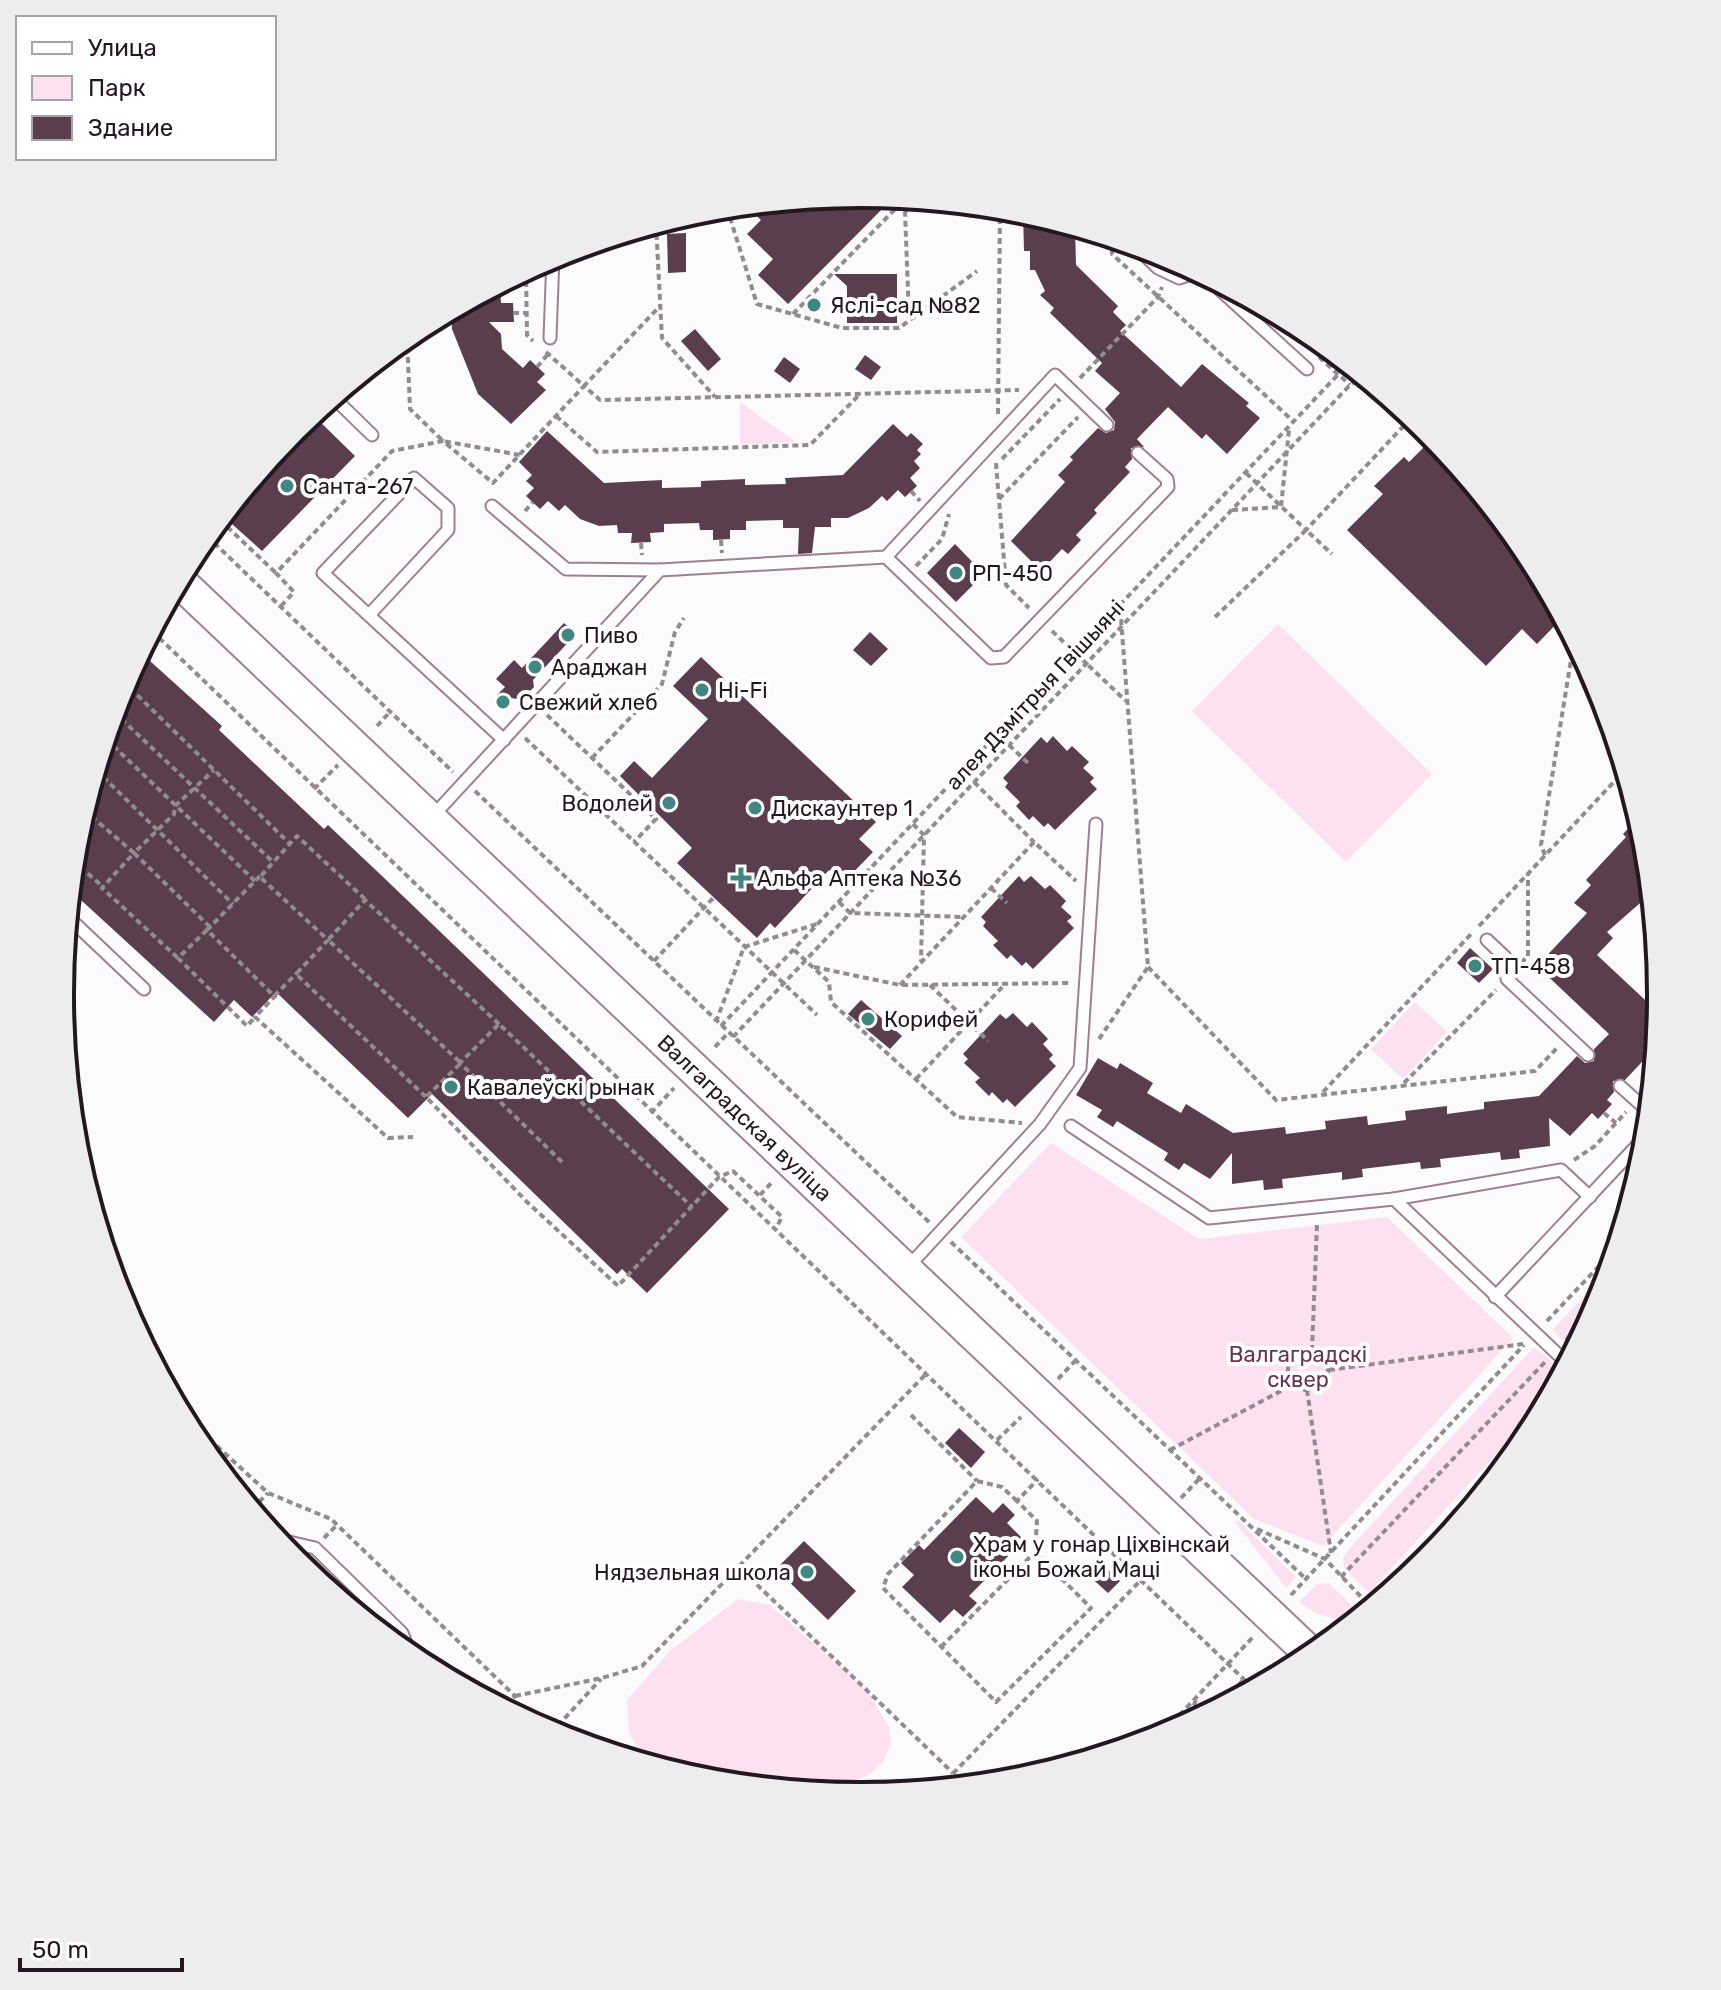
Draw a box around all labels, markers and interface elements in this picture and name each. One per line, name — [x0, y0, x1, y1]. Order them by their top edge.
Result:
legend — [16, 16, 276, 160]
text: Улица — [88, 34, 157, 62]
text: Парк — [88, 74, 146, 102]
text: Здание — [88, 114, 173, 142]
place label: Яслі-сад №82 — [830, 292, 981, 319]
marker: Яслі-сад №82 — [805, 296, 823, 314]
place label: Санта-267 — [303, 473, 413, 500]
marker: Санта-267 — [278, 477, 296, 495]
place label: РП-450 — [972, 560, 1053, 587]
marker: РП-450 — [947, 564, 965, 582]
street label: алея Дзмітрыя Гвішыяні — [940, 594, 1130, 796]
place label: Пиво — [584, 622, 638, 649]
marker: Пиво — [559, 626, 577, 644]
place label: Араджан — [551, 654, 647, 681]
marker: Араджан — [526, 658, 544, 676]
place label: Hi-Fi — [718, 677, 768, 704]
marker: Hi-Fi — [693, 681, 711, 699]
place label: Свежий хлеб — [519, 689, 658, 716]
marker: Свежий хлеб — [494, 693, 512, 711]
place label: Водолей — [562, 790, 653, 817]
marker: Водолей — [660, 794, 678, 812]
place label: Дискаунтер 1 — [771, 795, 913, 822]
marker: Дискаунтер 1 — [746, 799, 764, 817]
place label: Альфа Аптека №36 — [757, 865, 961, 892]
marker: Альфа Аптека №36 — [732, 869, 750, 887]
place label: ТП-458 — [1491, 953, 1571, 980]
marker: ТП-458 — [1466, 957, 1484, 975]
place label: Корифей — [884, 1006, 978, 1033]
marker: Корифей — [859, 1010, 877, 1028]
street label: Валгаградская вуліца — [652, 1029, 838, 1207]
place label: Кавалеўскі рынак — [467, 1074, 655, 1101]
marker: Кавалеўскі рынак — [442, 1078, 460, 1096]
park label: Валгаградскі сквер — [1229, 1341, 1367, 1393]
place label: Храм у гонар Ціхвінскай іконы Божай Маці — [973, 1531, 1230, 1583]
marker: Храм у гонар Ціхвінскай іконы Божай Маці — [948, 1548, 966, 1566]
place label: Нядзельная школа — [594, 1559, 791, 1586]
marker: Нядзельная школа — [798, 1563, 816, 1581]
scale bar — [20, 1922, 182, 1972]
text: 50 m — [32, 1936, 89, 1964]

